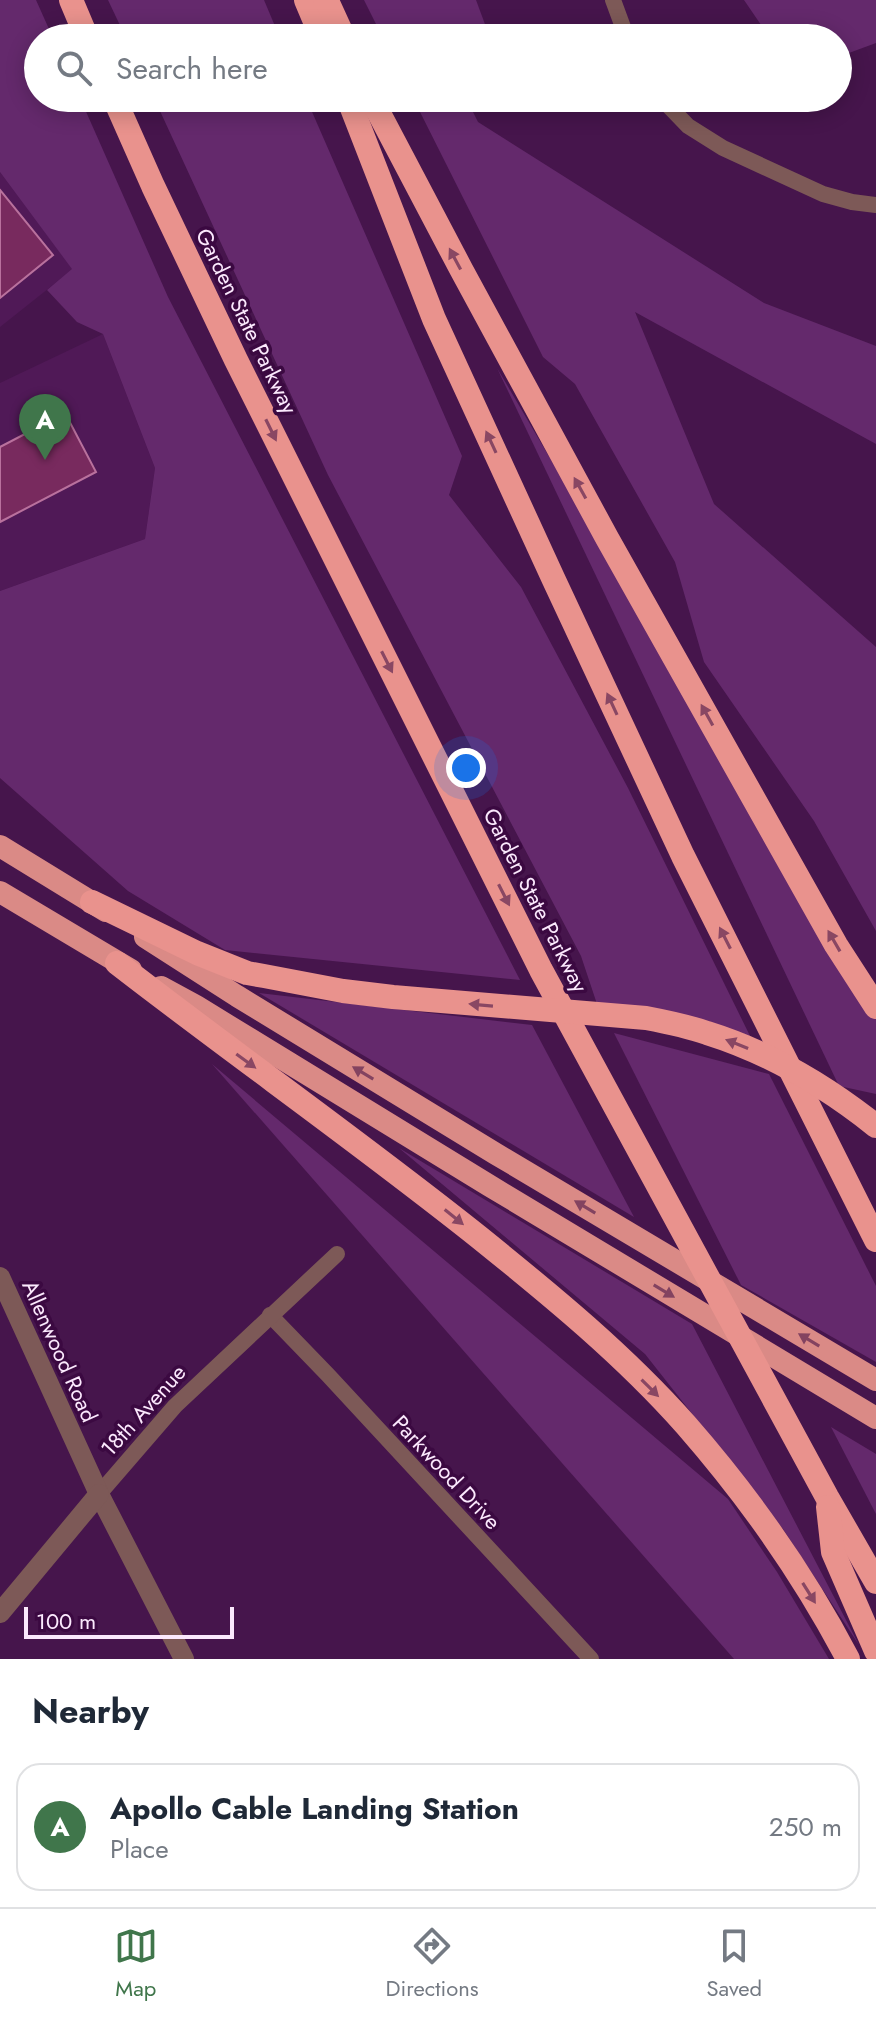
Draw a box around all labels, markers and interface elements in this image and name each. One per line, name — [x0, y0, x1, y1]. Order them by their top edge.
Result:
search box — [24, 24, 852, 112]
icon: search — [52, 46, 96, 90]
text: Search here — [116, 47, 268, 90]
street label: Garden State Parkway — [188, 223, 306, 420]
one-way arrow — [449, 248, 462, 271]
pin: A — [19, 394, 71, 460]
one-way arrow — [264, 419, 277, 442]
one-way arrow — [484, 431, 497, 454]
one-way arrow — [573, 476, 587, 499]
one-way arrow — [381, 651, 394, 674]
one-way arrow — [605, 692, 619, 715]
one-way arrow — [700, 703, 714, 726]
your location — [446, 748, 486, 788]
street label: Garden State Parkway — [476, 802, 596, 998]
one-way arrow — [497, 883, 511, 906]
one-way arrow — [718, 926, 732, 949]
one-way arrow — [828, 930, 842, 952]
one-way arrow — [468, 998, 493, 1011]
one-way arrow — [725, 1038, 749, 1051]
one-way arrow — [236, 1052, 257, 1068]
one-way arrow — [352, 1066, 374, 1080]
one-way arrow — [574, 1200, 597, 1214]
one-way arrow — [444, 1209, 464, 1225]
street label: Allenwood Road — [14, 1275, 106, 1427]
one-way arrow — [653, 1284, 675, 1298]
one-way arrow — [798, 1333, 820, 1347]
street label: 18th Avenue — [93, 1357, 193, 1463]
one-way arrow — [640, 1378, 659, 1396]
street label: Parkwood Drive — [385, 1408, 509, 1536]
one-way arrow — [802, 1582, 817, 1603]
scale bar — [24, 1603, 234, 1639]
text: 100 m — [36, 1605, 96, 1637]
text: Nearby — [32, 1687, 149, 1736]
text: Apollo Cable Landing Station — [110, 1787, 519, 1830]
text: A — [50, 1808, 70, 1846]
text: 250 m — [769, 1808, 842, 1846]
text: Place — [110, 1830, 169, 1868]
tab: Map — [114, 1924, 158, 2004]
tab: Directions — [386, 1924, 479, 2004]
tab: Saved — [706, 1924, 762, 2004]

